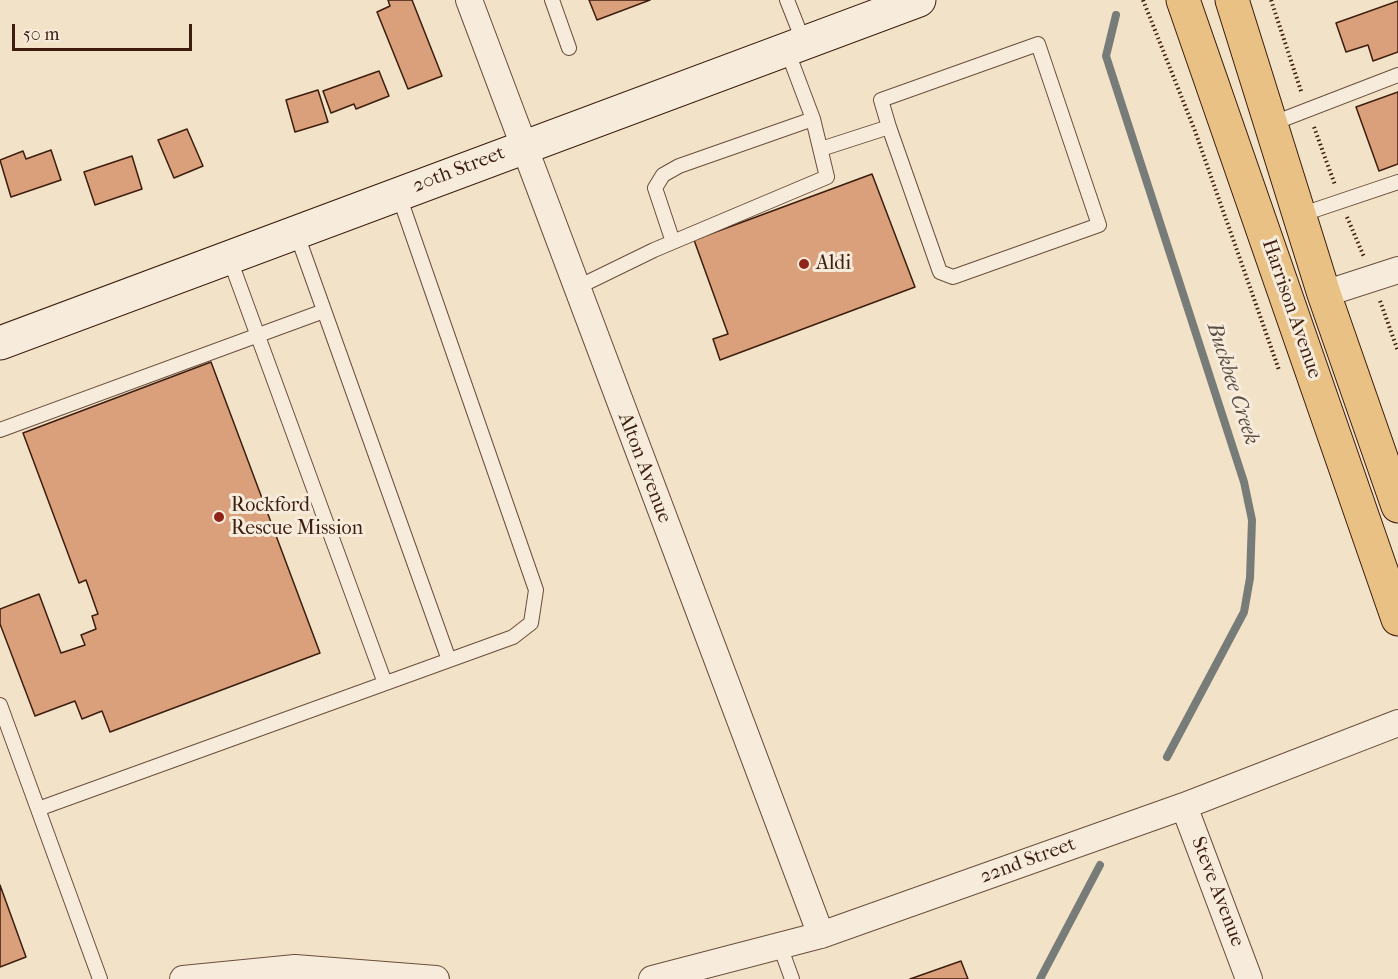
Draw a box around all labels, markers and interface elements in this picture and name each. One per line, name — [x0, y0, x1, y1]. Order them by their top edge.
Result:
scale bar — [15, 12, 195, 50]
text: 50 m — [23, 24, 59, 45]
street label: 20th Street — [410, 141, 508, 199]
street label: Harrison Avenue — [1256, 236, 1326, 382]
place label: Aldi — [816, 252, 851, 276]
marker: Aldi — [797, 257, 811, 271]
water label: Buckbee Creek — [1200, 320, 1264, 448]
street label: Alton Avenue — [612, 410, 676, 526]
place label: Rockford Rescue Mission — [231, 494, 363, 541]
marker: Rockford Rescue Mission — [212, 510, 226, 524]
street label: 22nd Street — [977, 833, 1079, 889]
street label: Steve Avenue — [1185, 834, 1249, 950]

